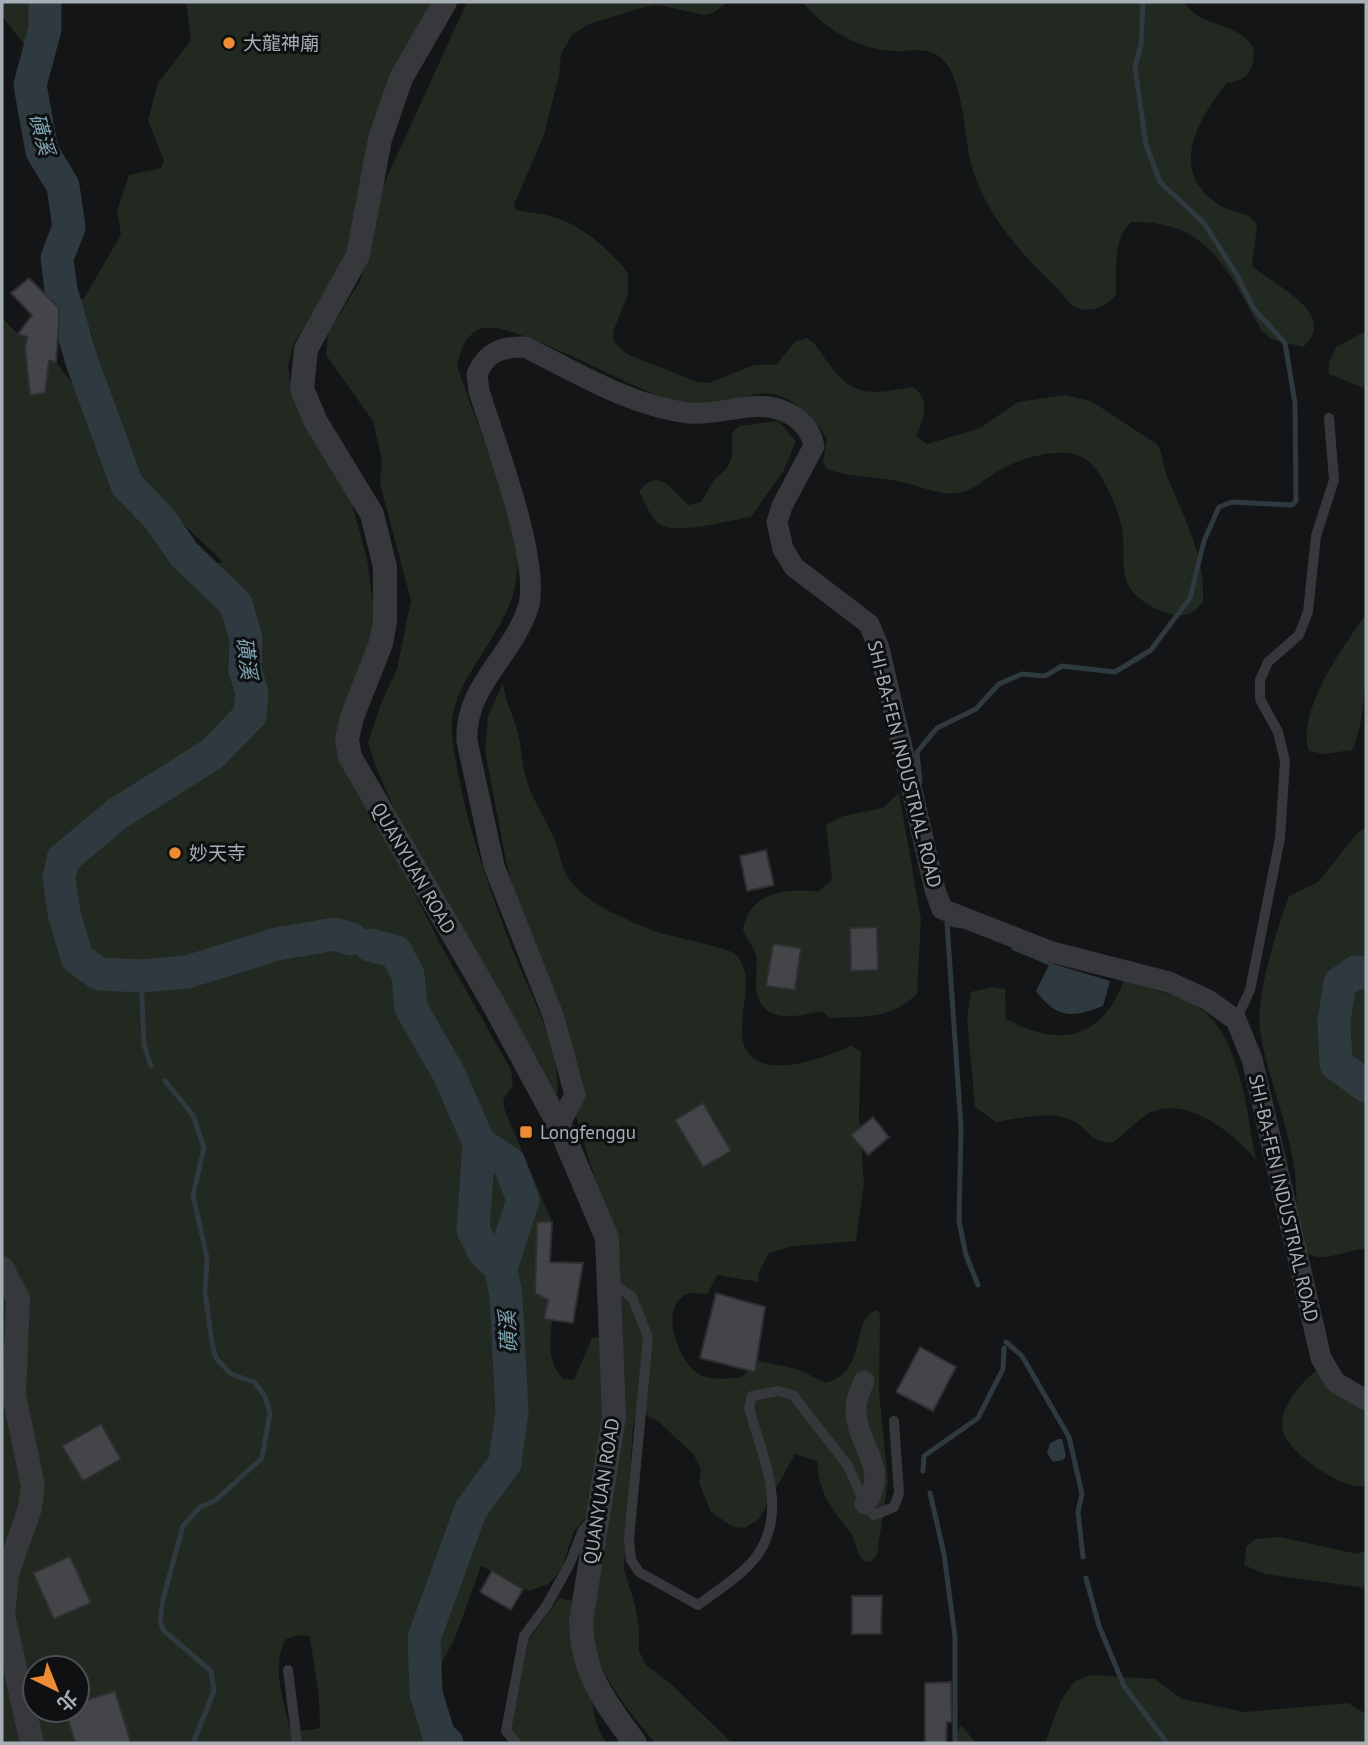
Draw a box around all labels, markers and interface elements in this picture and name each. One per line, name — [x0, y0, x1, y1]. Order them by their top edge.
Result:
place label: 大龍神廟 — [243, 31, 319, 55]
marker: 大龍神廟 — [221, 35, 237, 51]
water label: 磺溪 — [24, 110, 61, 161]
water label: 磺溪 — [231, 636, 263, 683]
street label: SHI-BA-FEN INDUSTRIAL ROAD — [863, 638, 947, 890]
street label: QUANYUAN ROAD — [367, 798, 461, 938]
place label: 妙天寺 — [189, 841, 246, 865]
marker: 妙天寺 — [167, 845, 183, 861]
street label: SHI-BA-FEN INDUSTRIAL ROAD — [1244, 1072, 1324, 1324]
place label: Longfenggu — [540, 1120, 636, 1144]
marker: Longfenggu — [518, 1124, 534, 1140]
water label: 磺溪 — [493, 1307, 523, 1354]
street label: QUANYUAN ROAD — [578, 1416, 624, 1566]
north arrow — [21, 1654, 91, 1724]
text: 北 — [52, 1686, 83, 1717]

